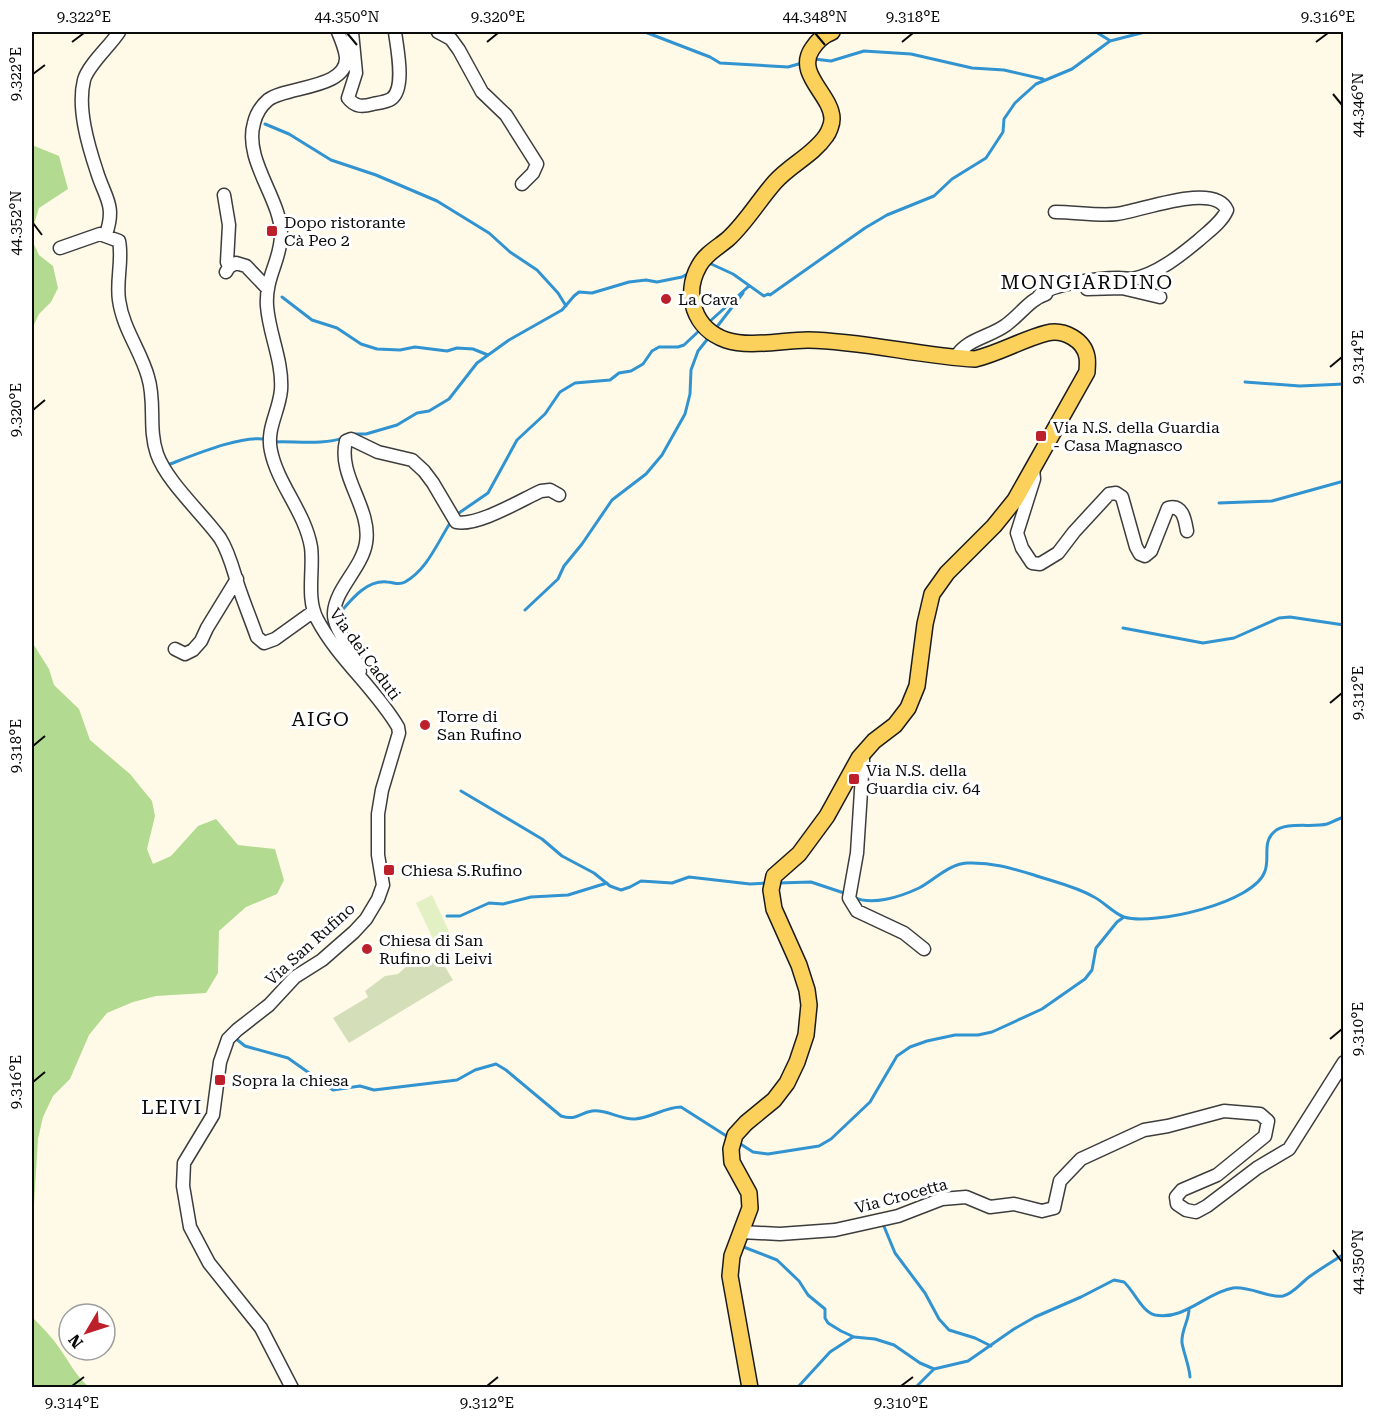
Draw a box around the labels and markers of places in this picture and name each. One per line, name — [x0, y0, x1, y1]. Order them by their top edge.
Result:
place label: Dopo ristorante Cà Peo 2 — [284, 213, 406, 250]
marker: Dopo ristorante Cà Peo 2 — [265, 224, 279, 238]
place label: La Cava — [678, 290, 738, 309]
marker: La Cava — [659, 292, 673, 306]
place label: Via N.S. della Guardia - Casa Magnasco — [1053, 418, 1220, 455]
marker: Via N.S. della Guardia - Casa Magnasco — [1034, 429, 1048, 443]
place label: Torre di San Rufino — [437, 707, 522, 744]
marker: Torre di San Rufino — [418, 718, 432, 732]
place label: Via N.S. della Guardia civ. 64 — [866, 761, 980, 798]
marker: Via N.S. della Guardia civ. 64 — [847, 772, 861, 786]
place label: Chiesa S.Rufino — [401, 861, 523, 880]
marker: Chiesa S.Rufino — [382, 863, 396, 877]
place label: Chiesa di San Rufino di Leivi — [379, 931, 492, 968]
marker: Chiesa di San Rufino di Leivi — [360, 942, 374, 956]
place label: Sopra la chiesa — [232, 1071, 349, 1090]
marker: Sopra la chiesa — [213, 1073, 227, 1087]

